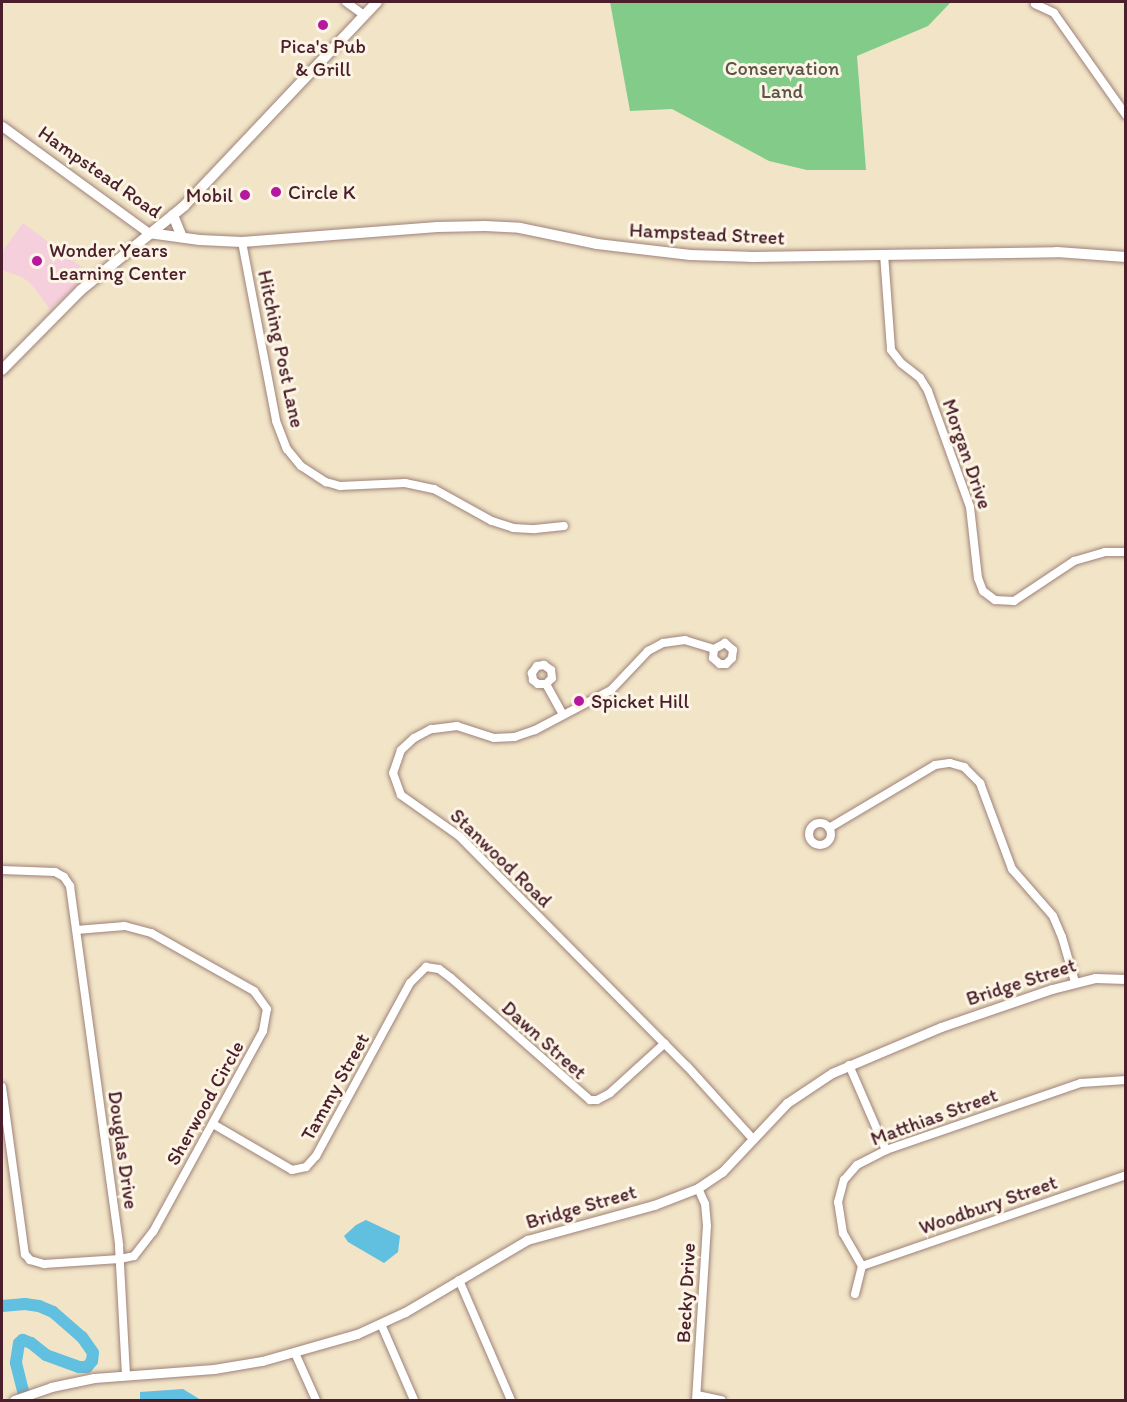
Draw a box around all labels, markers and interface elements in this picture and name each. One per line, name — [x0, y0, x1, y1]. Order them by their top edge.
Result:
marker: Pica's Pub & Grill — [316, 18, 330, 32]
place label: Pica's Pub & Grill — [280, 35, 366, 82]
park label: Conservation Land — [725, 56, 839, 103]
street label: Hampstead Road — [33, 120, 167, 224]
place label: Circle K — [288, 180, 355, 204]
place label: Mobil — [186, 183, 233, 207]
marker: Circle K — [269, 185, 283, 199]
marker: Mobil — [238, 188, 252, 202]
street label: Hampstead Street — [629, 218, 785, 250]
place label: Wonder Years Learning Center — [49, 238, 187, 285]
marker: Wonder Years Learning Center — [30, 254, 44, 268]
street label: Hitching Post Lane — [253, 268, 309, 430]
street label: Morgan Drive — [937, 396, 997, 512]
place label: Spicket Hill — [591, 689, 689, 713]
marker: Spicket Hill — [572, 694, 586, 708]
street label: Stanwood Road — [445, 803, 557, 913]
street label: Bridge Street — [963, 953, 1079, 1011]
street label: Dawn Street — [497, 996, 591, 1084]
street label: Tammy Street — [296, 1029, 374, 1145]
street label: Sherwood Circle — [161, 1037, 249, 1169]
street label: Matthias Street — [867, 1083, 1001, 1151]
street label: Douglas Drive — [103, 1089, 143, 1211]
street label: Woodbury Street — [916, 1170, 1060, 1240]
street label: Bridge Street — [523, 1180, 639, 1234]
street label: Becky Drive — [671, 1242, 701, 1344]

